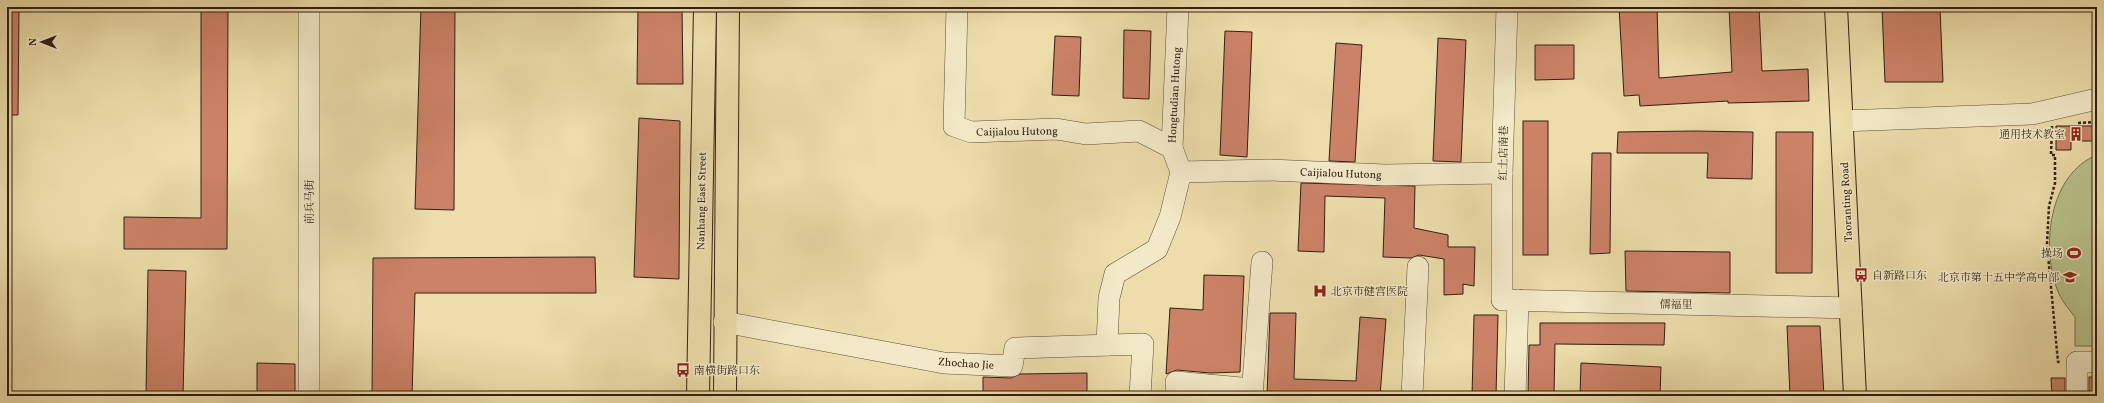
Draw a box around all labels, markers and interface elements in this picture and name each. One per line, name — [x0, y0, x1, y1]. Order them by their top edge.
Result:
north arrow — [22, 22, 62, 62]
text: N — [26, 38, 41, 46]
street label: Hongtudian Hutong — [1165, 46, 1186, 144]
street label: Caijialou Hutong — [976, 124, 1058, 141]
street label: 红土店南巷 — [1497, 125, 1512, 181]
building icon: 通用技术教室 — [2068, 126, 2084, 142]
place label: 通用技术教室 — [1999, 128, 2065, 143]
street label: Nanhang East Street — [694, 152, 711, 250]
street label: Taoranting Road — [1838, 161, 1857, 242]
street label: Caijialou Hutong — [1300, 166, 1382, 183]
street label: 前兵马街 — [303, 180, 318, 224]
sports icon: 操场 — [2066, 245, 2082, 261]
place label: 操场 — [2041, 247, 2063, 262]
bus stop icon: 自新路口东 — [1853, 267, 1869, 283]
place label: 自新路口东 — [1872, 269, 1927, 284]
school or university icon: 北京市第十五中学高中部 — [2062, 269, 2078, 285]
place label: 北京市第十五中学高中部 — [1938, 271, 2060, 286]
hospital icon: 北京市健宫医院 — [1312, 283, 1328, 299]
place label: 北京市健宫医院 — [1331, 285, 1408, 300]
street label: 儒福里 — [1659, 298, 1693, 313]
street label: Zhochao Jie — [937, 355, 994, 374]
bus stop icon: 南横街路口东 — [675, 362, 691, 378]
place label: 南横街路口东 — [694, 364, 760, 379]

